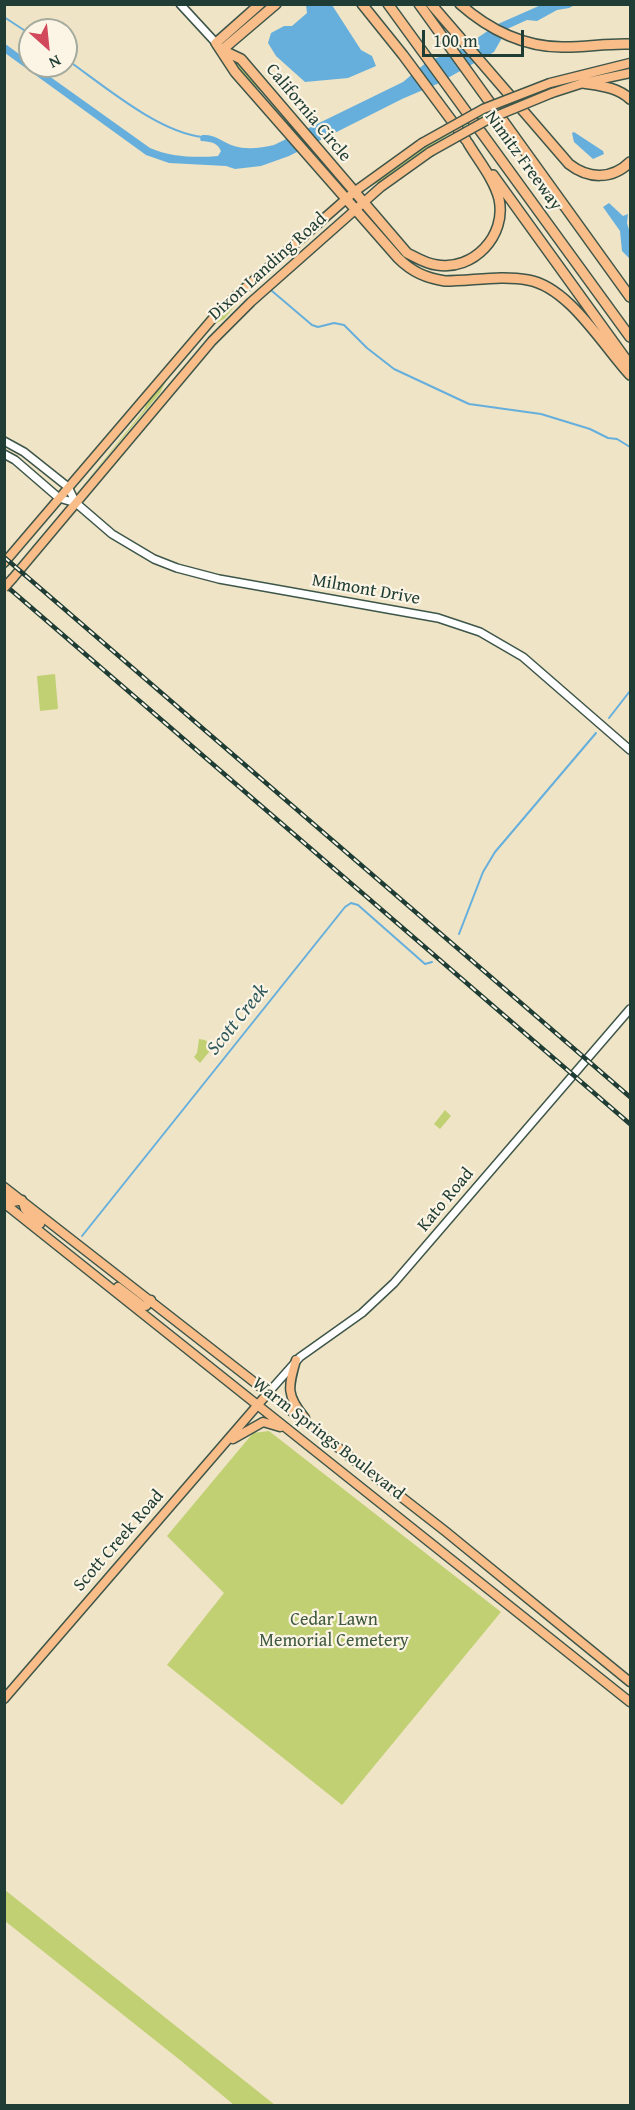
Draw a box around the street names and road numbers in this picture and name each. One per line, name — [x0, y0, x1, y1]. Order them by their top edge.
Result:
street label: California Circle — [261, 59, 355, 167]
street label: Nimitz Freeway — [480, 107, 566, 215]
street label: Dixon Landing Road — [205, 209, 331, 325]
street label: Milmont Drive — [310, 570, 422, 610]
street label: Kato Road — [413, 1164, 479, 1236]
street label: Warm Springs Boulevard — [248, 1373, 408, 1505]
street label: Scott Creek Road — [69, 1486, 169, 1596]

